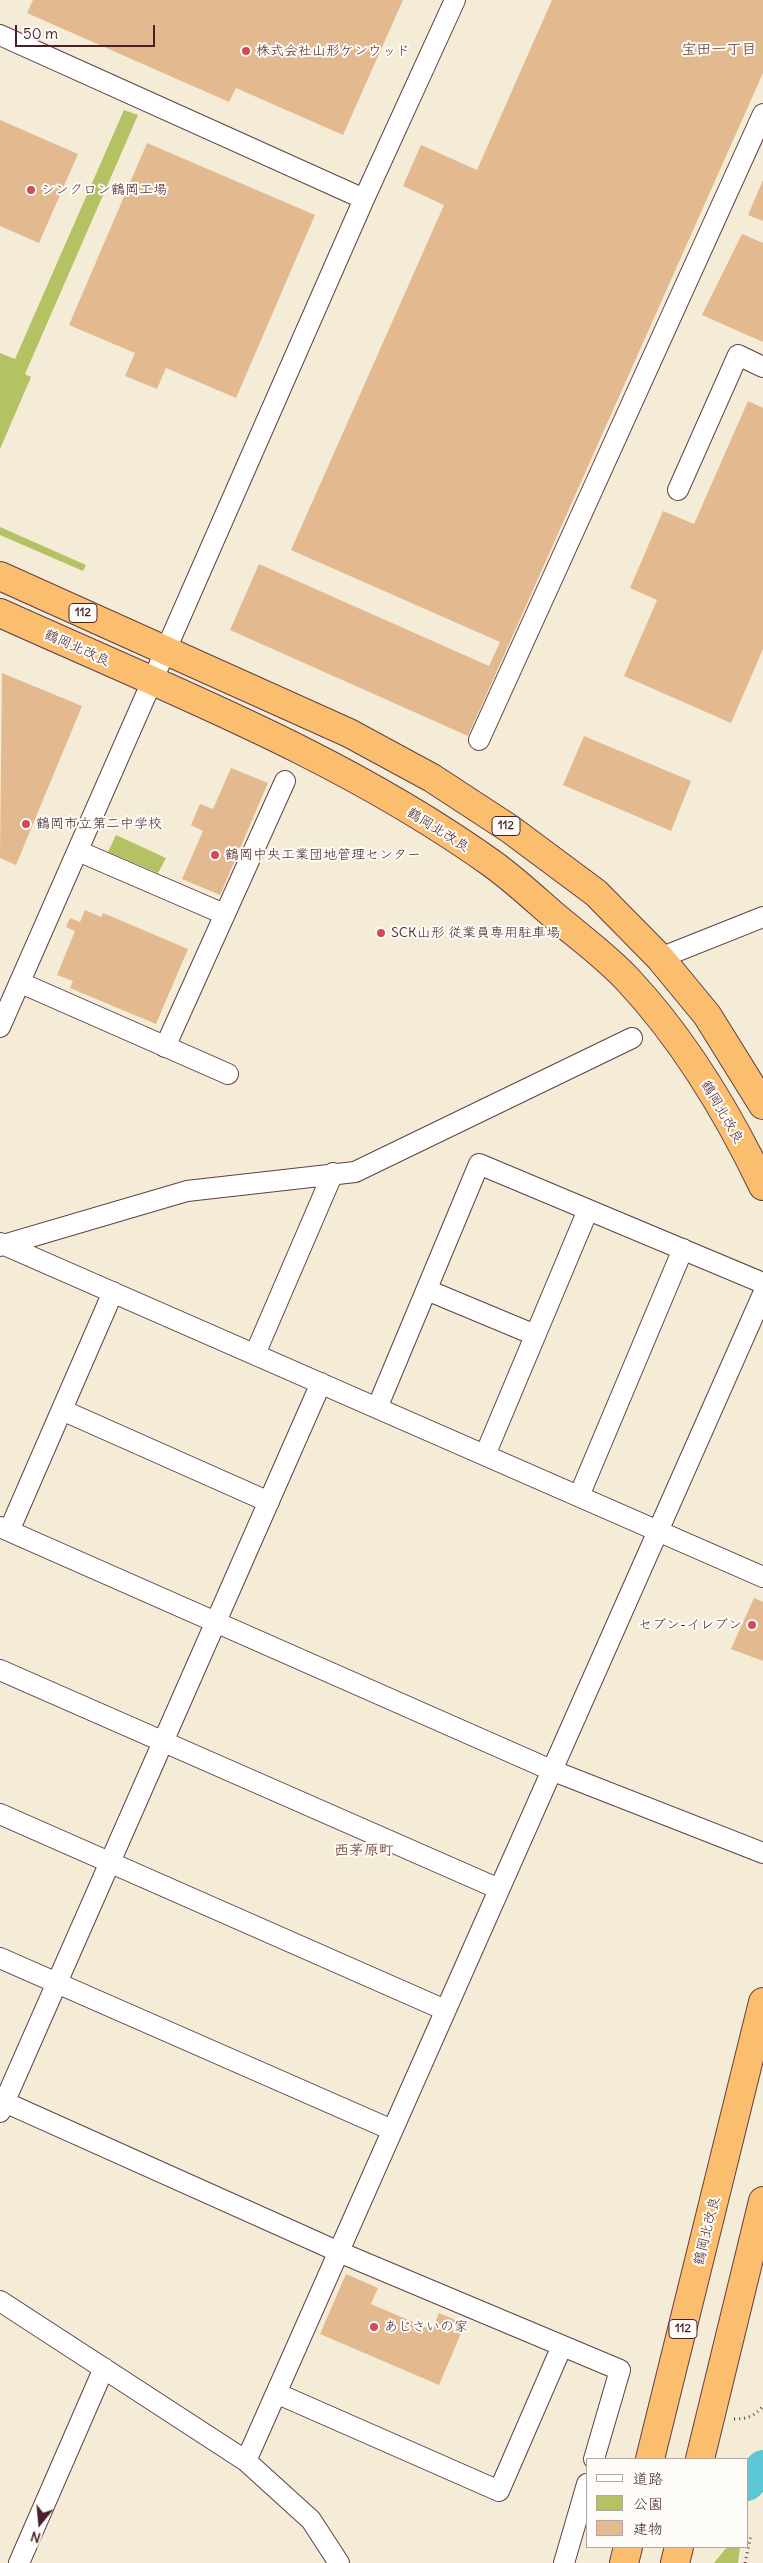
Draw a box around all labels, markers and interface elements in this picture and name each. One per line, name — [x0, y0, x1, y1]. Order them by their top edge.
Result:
scale bar — [18, 15, 158, 47]
text: 50 m — [23, 24, 58, 43]
district label: 宝田一丁目 — [682, 41, 756, 59]
place label: 株式会社山形ケンウッド — [256, 43, 410, 59]
marker: 株式会社山形ケンウッド — [240, 45, 252, 57]
place label: シンクロン鶴岡工場 — [41, 182, 167, 198]
marker: シンクロン鶴岡工場 — [25, 184, 37, 196]
road number: 112 — [69, 604, 97, 622]
street label: 鶴岡北改良 — [42, 626, 112, 670]
street label: 鶴岡北改良 — [404, 804, 472, 856]
place label: 鶴岡市立第二中学校 — [36, 816, 162, 832]
road number: 112 — [492, 816, 520, 836]
marker: 鶴岡市立第二中学校 — [20, 818, 32, 830]
place label: 鶴岡中央工業団地管理センター — [225, 847, 421, 863]
marker: 鶴岡中央工業団地管理センター — [209, 849, 221, 861]
place label: SCK山形 従業員専用駐車場 — [391, 925, 560, 941]
marker: SCK山形 従業員専用駐車場 — [375, 927, 387, 939]
street label: 鶴岡北改良 — [697, 1077, 747, 1147]
place label: セブン-イレブン — [638, 1617, 742, 1633]
marker: セブン-イレブン — [746, 1619, 758, 1631]
district label: 西茅原町 — [334, 1842, 394, 1860]
street label: 鶴岡北改良 — [690, 2195, 724, 2267]
place label: あじさいの家 — [384, 2319, 468, 2335]
road number: 112 — [669, 2320, 697, 2338]
marker: あじさいの家 — [368, 2321, 380, 2333]
legend — [586, 2458, 748, 2548]
text: 道路 — [633, 2469, 663, 2488]
text: 公園 — [633, 2494, 663, 2513]
north arrow — [15, 2498, 65, 2548]
text: 建物 — [633, 2519, 663, 2538]
text: N — [28, 2527, 43, 2547]

